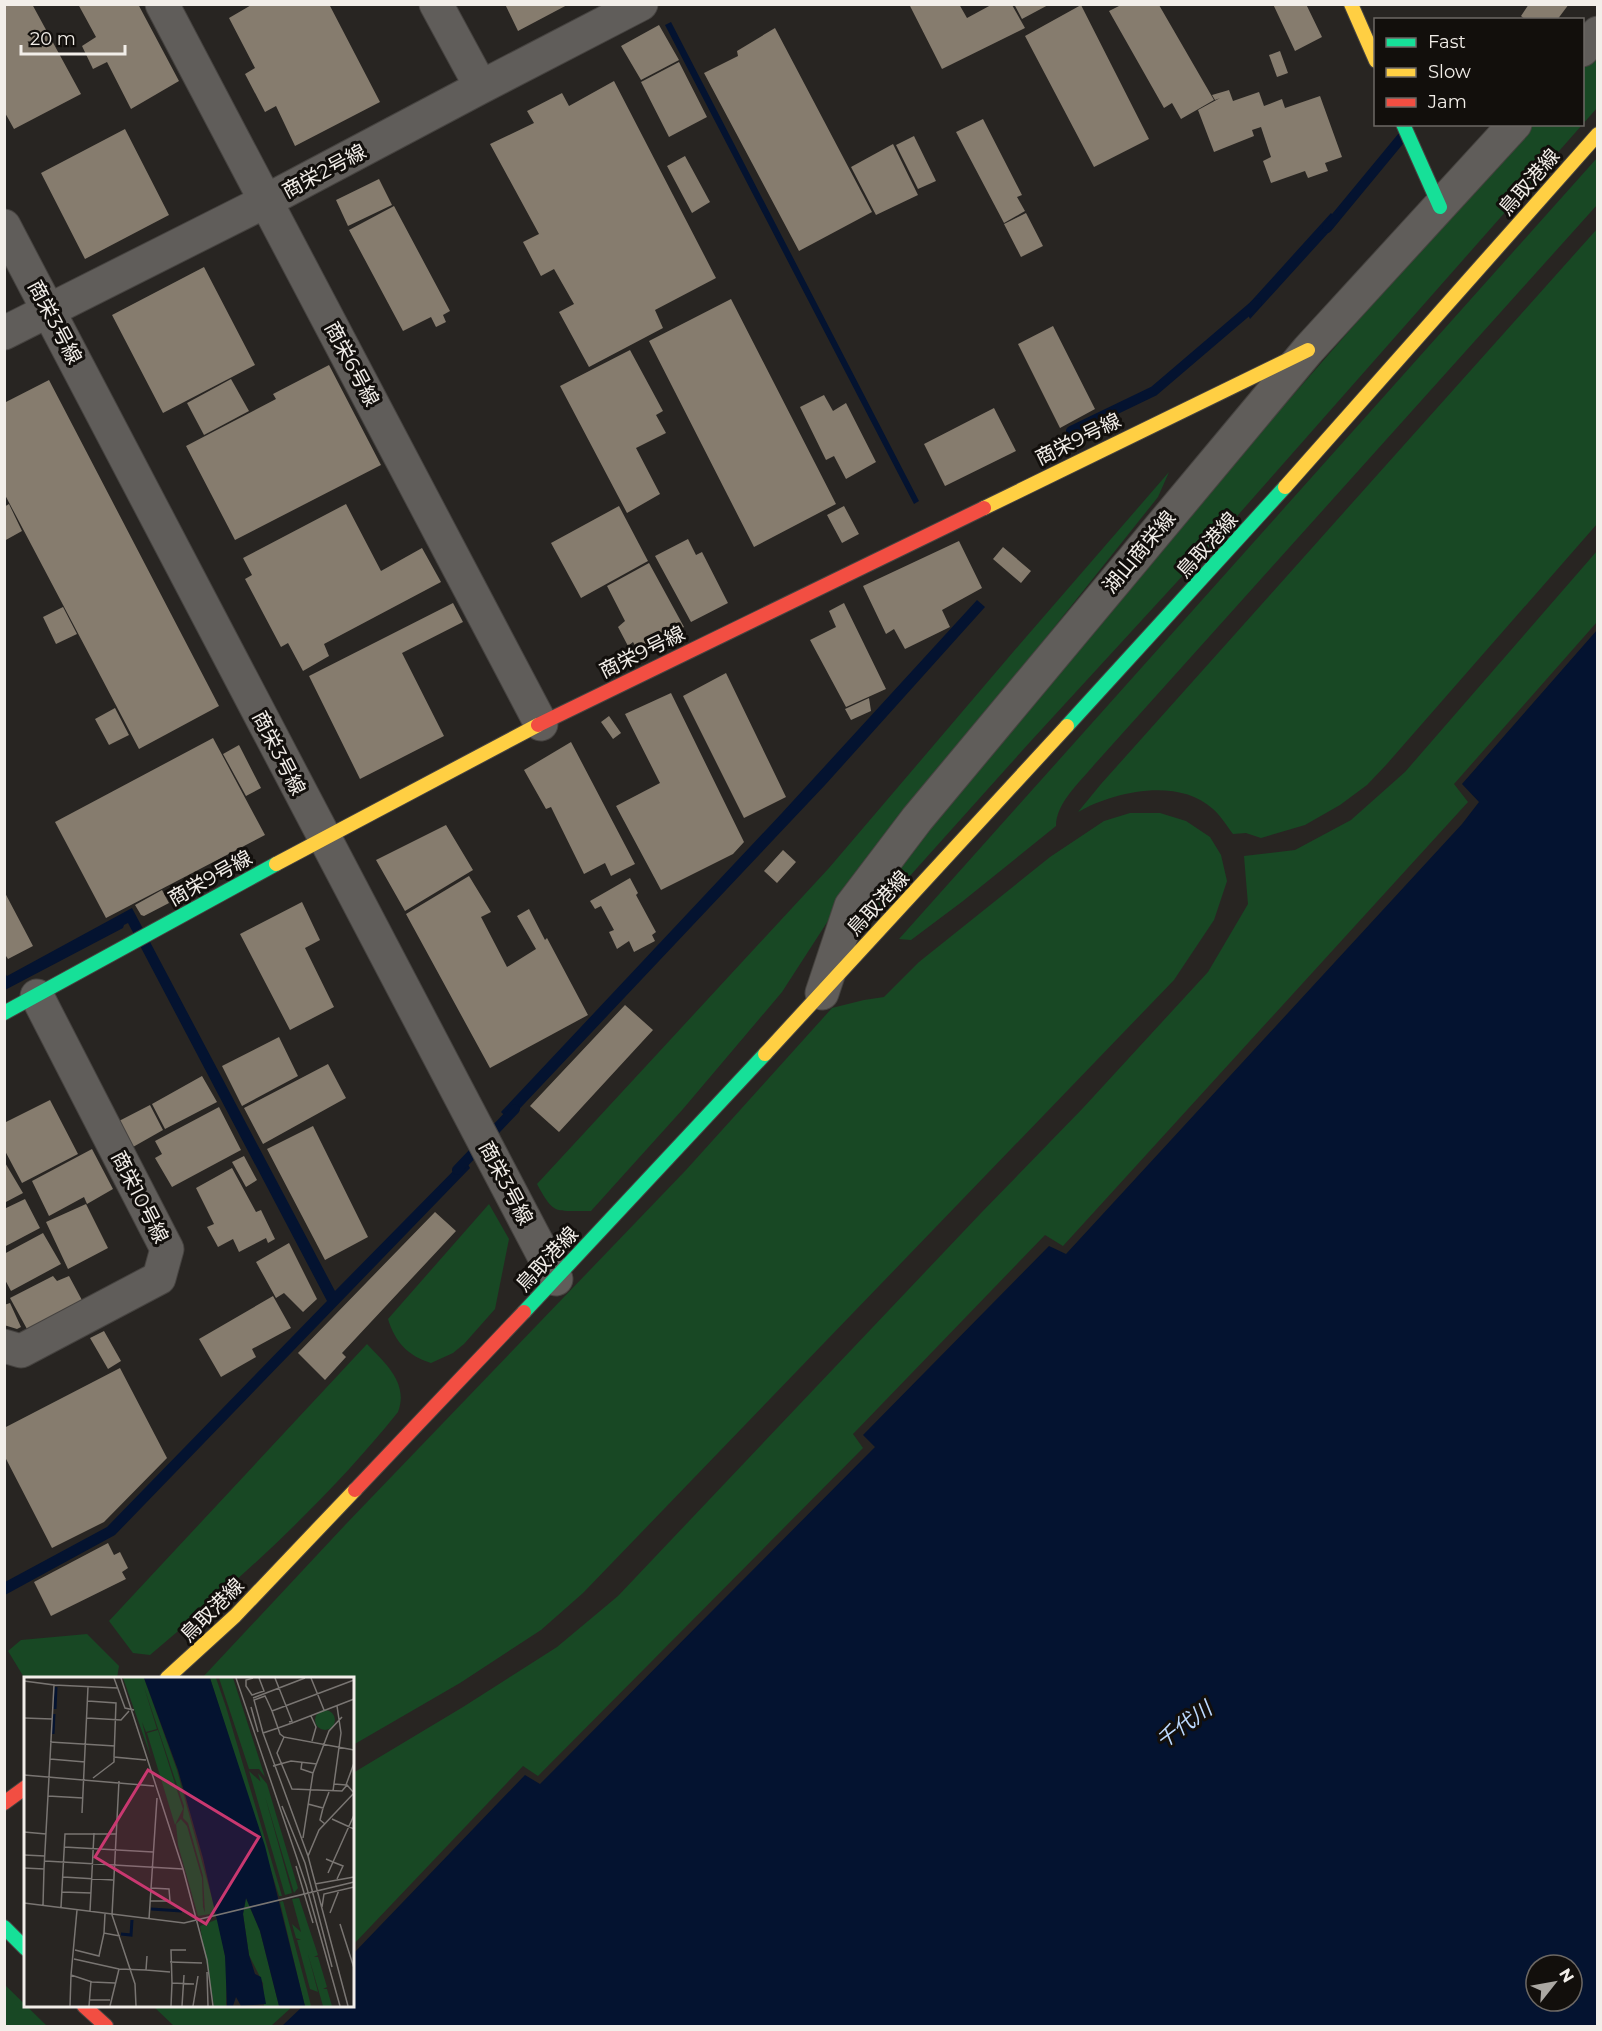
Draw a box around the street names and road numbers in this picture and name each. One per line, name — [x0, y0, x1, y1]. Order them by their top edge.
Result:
street label: 商栄2号線 — [278, 139, 370, 203]
street label: 鳥取港線 — [1494, 144, 1564, 220]
street label: 商栄3号線 — [23, 276, 87, 368]
street label: 商栄6号線 — [320, 318, 384, 410]
street label: 商栄9号線 — [1031, 408, 1125, 470]
street label: 湖山商栄線 — [1098, 506, 1180, 598]
street label: 鳥取港線 — [1171, 507, 1243, 583]
street label: 商栄9号線 — [595, 621, 689, 683]
street label: 商栄3号線 — [248, 707, 310, 799]
street label: 商栄9号線 — [164, 845, 256, 911]
street label: 鳥取港線 — [842, 866, 914, 940]
street label: 商栄3号線 — [474, 1137, 538, 1229]
street label: 商栄10号線 — [107, 1147, 173, 1247]
street label: 鳥取港線 — [511, 1222, 583, 1296]
street label: 鳥取港線 — [175, 1573, 249, 1647]

